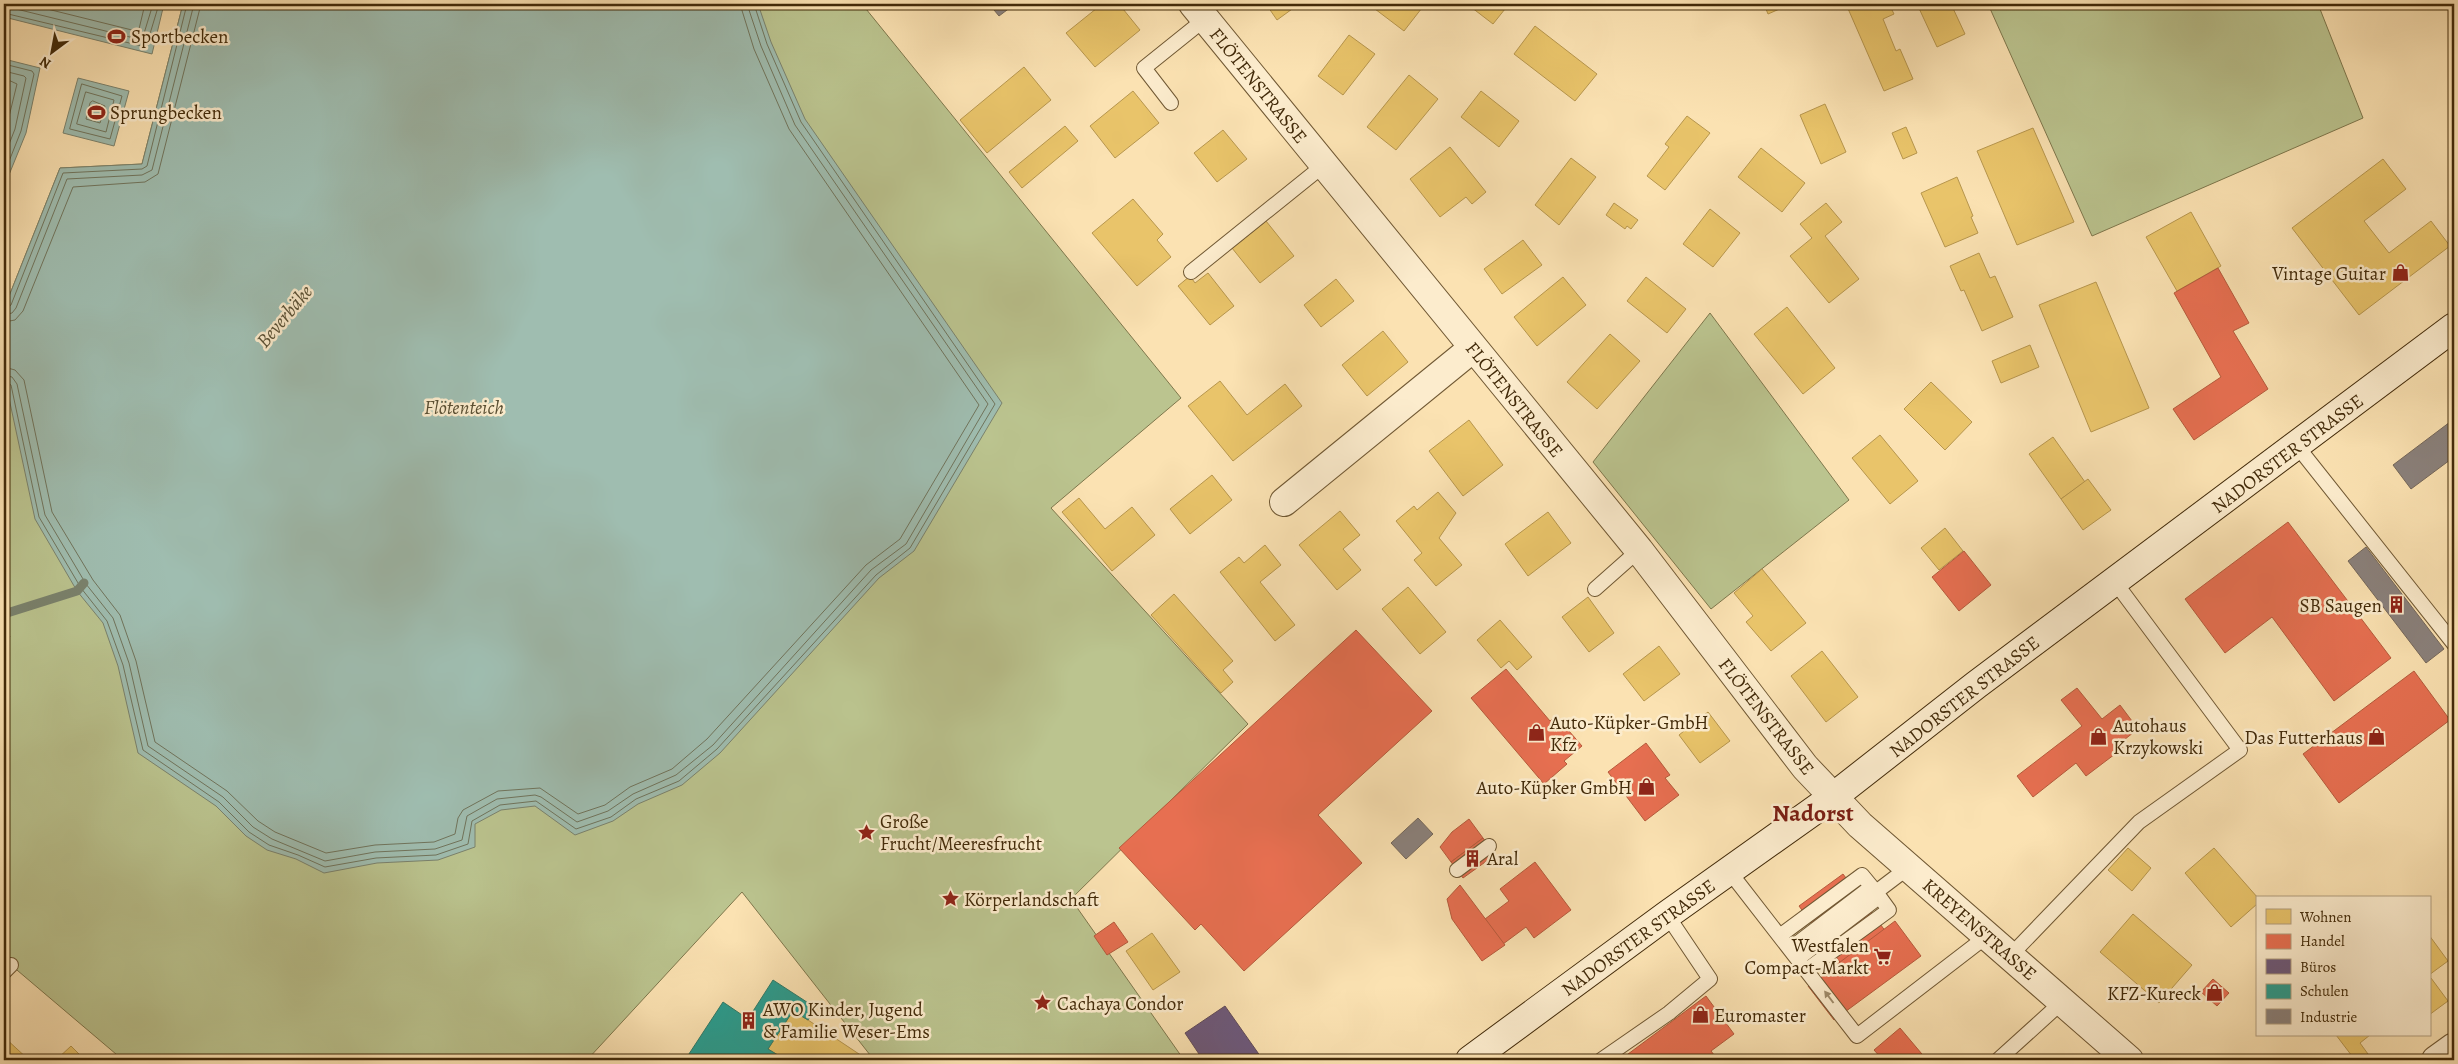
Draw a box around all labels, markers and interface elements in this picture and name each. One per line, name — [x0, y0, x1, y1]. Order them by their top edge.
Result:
street label: FLÖTENSTRASSE — [1203, 22, 1313, 149]
place label: Sportbecken — [131, 24, 228, 50]
sports icon: Sportbecken — [107, 26, 127, 46]
north arrow — [28, 28, 78, 78]
text: N — [36, 52, 55, 73]
place label: Sprungbecken — [110, 100, 222, 126]
sports icon: Sprungbecken — [86, 102, 106, 122]
place label: Vintage Guitar — [2271, 261, 2386, 287]
shop icon: Vintage Guitar — [2390, 263, 2410, 283]
water label: Beverbäke — [250, 279, 319, 354]
street label: FLÖTENSTRASSE — [1459, 336, 1569, 463]
street label: NADORSTER STRASSE — [2206, 388, 2369, 520]
water label: Flötenteich — [424, 394, 504, 421]
place label: SB Saugen — [2300, 593, 2382, 619]
building icon: SB Saugen — [2386, 595, 2406, 615]
street label: NADORSTER STRASSE — [1884, 630, 2045, 764]
street label: FLÖTENSTRASSE — [1712, 653, 1820, 781]
place label: Auto-Küpker-GmbH Kfz — [1549, 710, 1709, 758]
place label: Autohaus Krzykowski — [2112, 713, 2203, 761]
shop icon: Auto-Küpker-GmbH Kfz — [1526, 723, 1546, 743]
place label: Das Futterhaus — [2244, 725, 2363, 751]
shop icon: Autohaus Krzykowski — [2089, 726, 2109, 746]
shop icon: Das Futterhaus — [2367, 727, 2387, 747]
place label: Auto-Küpker GmbH — [1475, 775, 1632, 801]
shop icon: Auto-Küpker GmbH — [1636, 777, 1656, 797]
district label: Nadorst — [1772, 797, 1854, 829]
place label: Große Frucht/Meeresfrucht — [880, 809, 1042, 857]
place icon: Große Frucht/Meeresfrucht — [856, 822, 876, 842]
place label: Aral — [1486, 846, 1519, 872]
building icon: Aral — [1463, 848, 1483, 868]
street label: NADORSTER STRASSE — [1556, 873, 1721, 1002]
street label: KREYENSTRASSE — [1917, 873, 2042, 987]
place label: Körperlandschaft — [964, 887, 1099, 913]
place icon: Körperlandschaft — [940, 889, 960, 909]
legend — [2256, 896, 2430, 1036]
text: Wohnen — [2299, 907, 2352, 927]
text: Handel — [2300, 931, 2345, 951]
place label: Westfalen Compact-Markt — [1745, 933, 1869, 981]
supermarket icon: Westfalen Compact-Markt — [1873, 946, 1893, 966]
text: Büros — [2300, 957, 2336, 977]
place label: KFZ-Kureck — [2107, 981, 2202, 1007]
text: Schulen — [2300, 981, 2349, 1001]
shop icon: KFZ-Kureck — [2205, 983, 2225, 1003]
place label: Cachaya Condor — [1057, 991, 1184, 1017]
one-way arrow — [1823, 991, 1834, 1004]
place icon: Cachaya Condor — [1033, 993, 1053, 1013]
place label: AWO Kinder, Jugend & Familie Weser-Ems — [762, 997, 930, 1045]
place label: Euromaster — [1714, 1003, 1806, 1029]
shop icon: Euromaster — [1690, 1005, 1710, 1025]
text: Industrie — [2300, 1007, 2358, 1027]
building icon: AWO Kinder, Jugend & Familie Weser-Ems — [739, 1010, 759, 1030]

